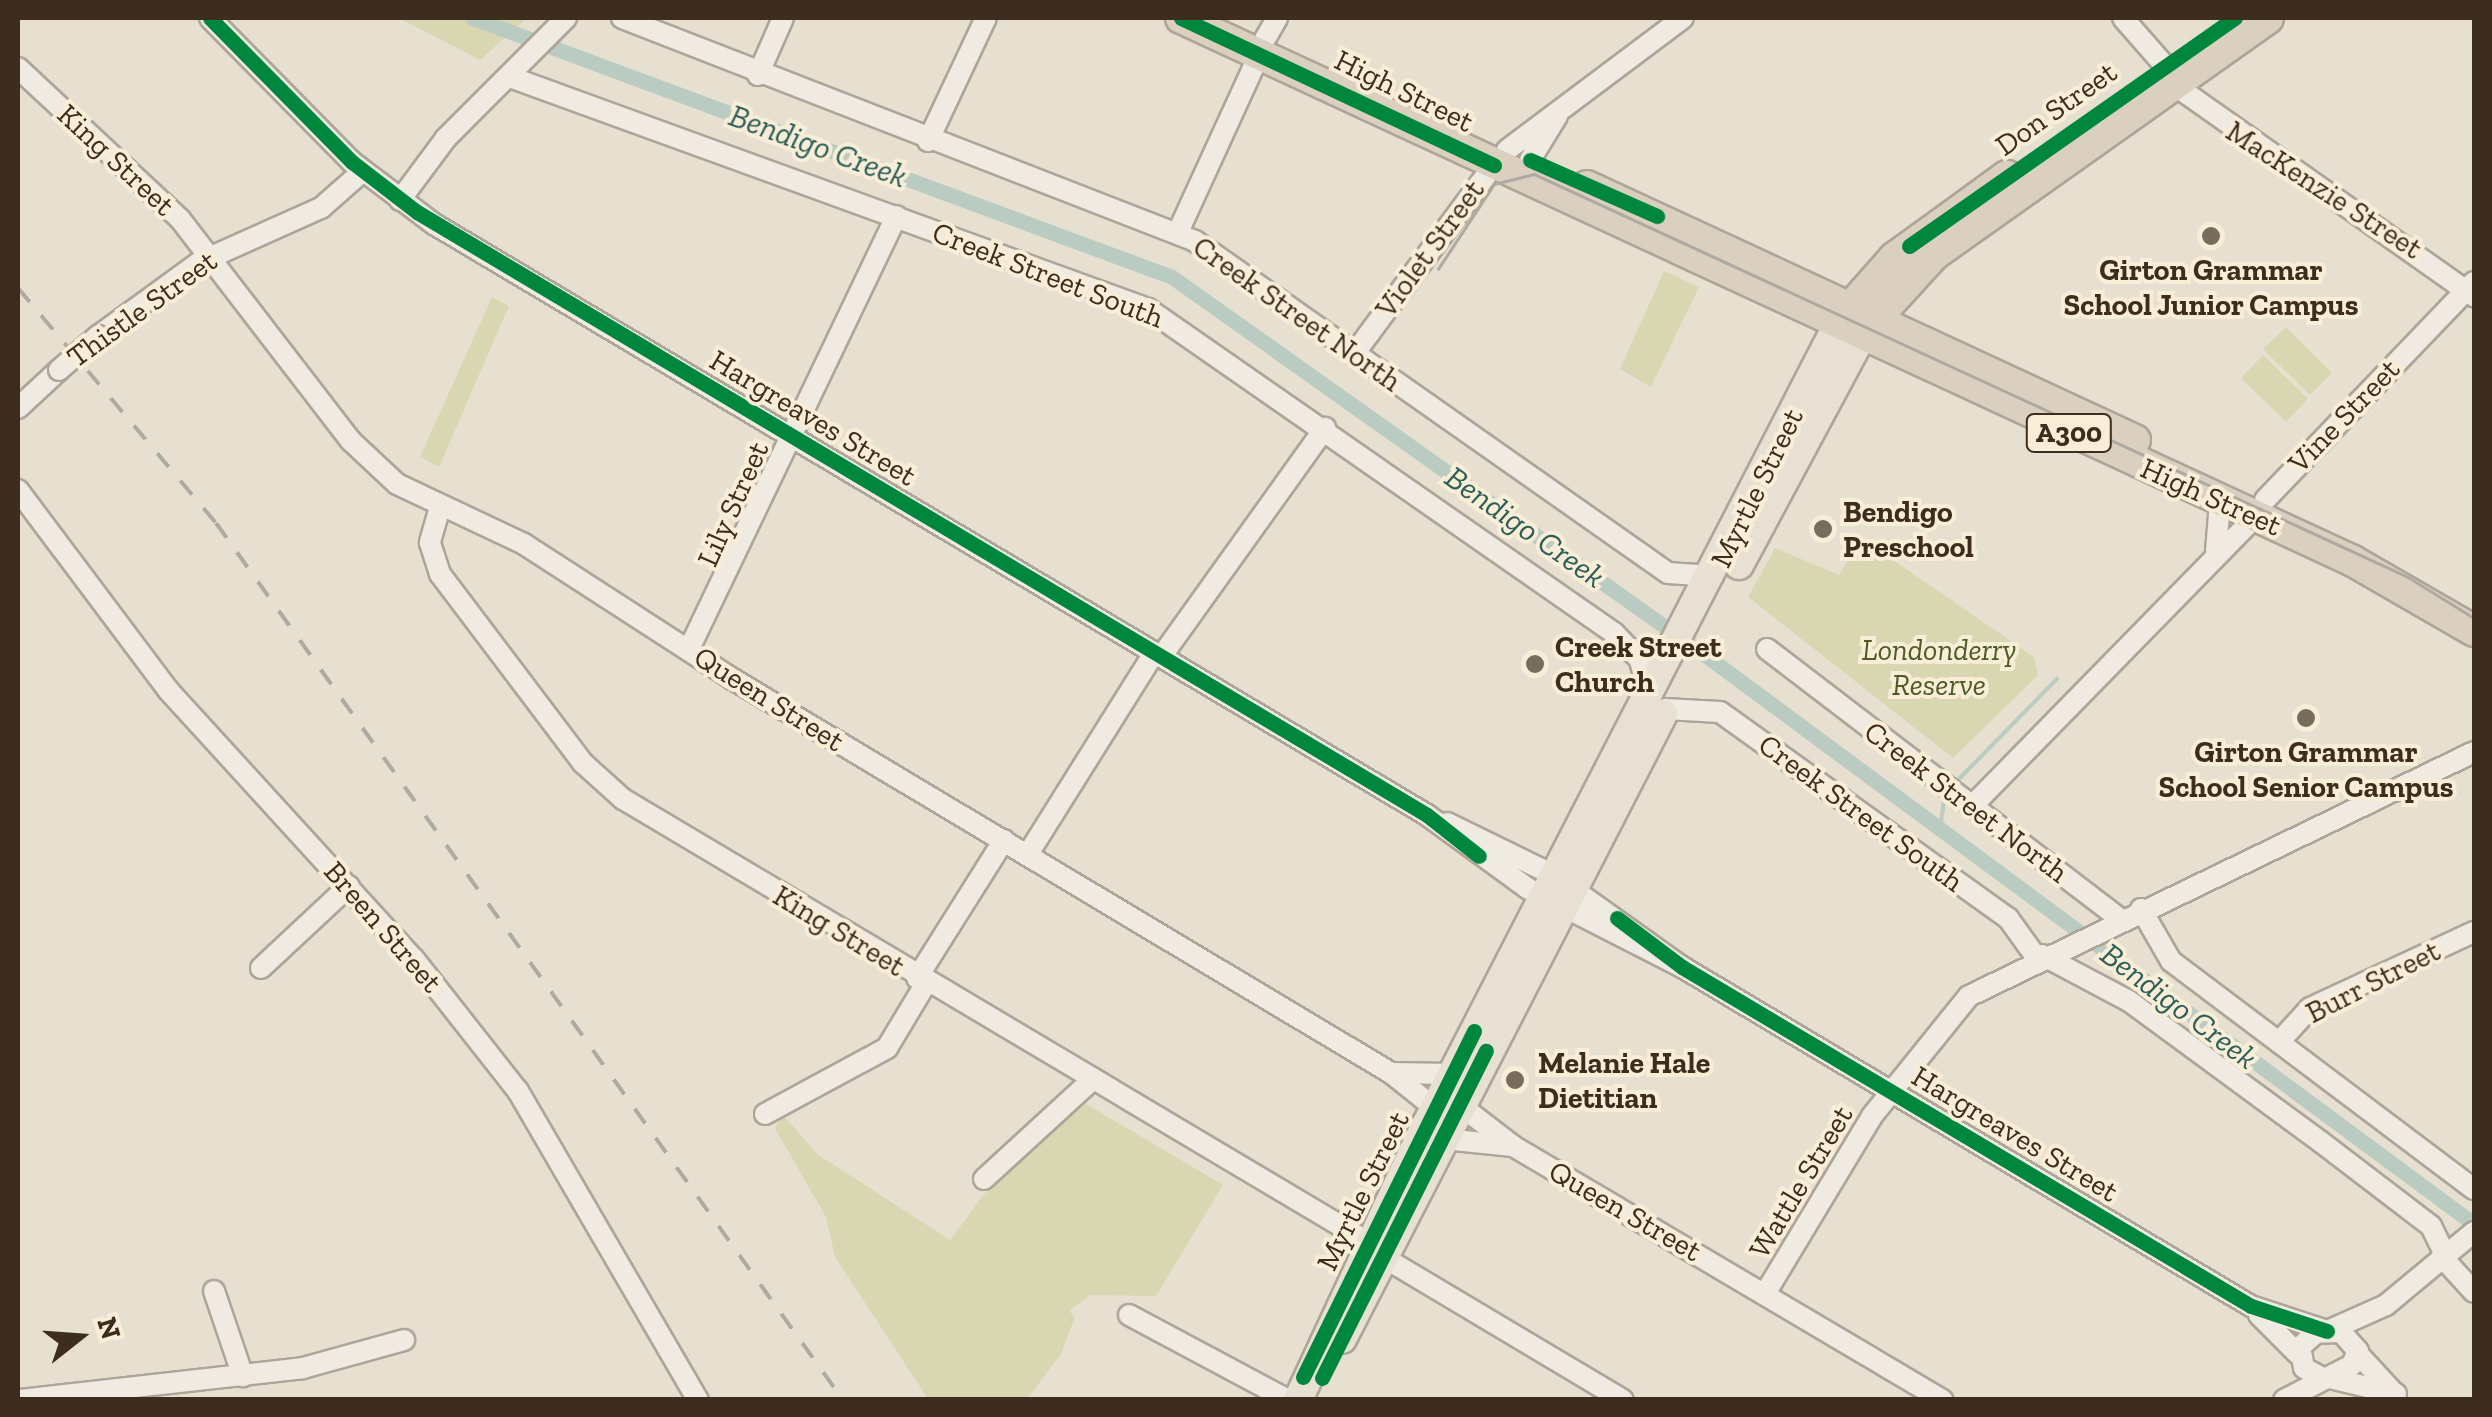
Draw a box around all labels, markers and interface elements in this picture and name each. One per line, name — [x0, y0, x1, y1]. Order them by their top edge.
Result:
street label: High Street — [1329, 42, 1479, 140]
street label: Don Street — [1989, 54, 2123, 164]
water label: Bendigo Creek — [724, 96, 912, 196]
street label: King Street — [50, 97, 182, 223]
street label: MacKenzie Street — [2219, 113, 2429, 267]
street label: Violet Street — [1368, 173, 1492, 325]
street label: Creek Street South — [927, 214, 1169, 336]
marker: Girton Grammar School Junior Campus — [2200, 225, 2222, 247]
street label: Creek Street North — [1186, 229, 1408, 399]
street label: Thistle Street — [60, 243, 224, 375]
place label: Girton Grammar School Junior Campus — [2063, 252, 2359, 322]
street label: Hargreaves Street — [703, 342, 923, 494]
street label: Vine Street — [2281, 352, 2407, 480]
street label: Myrtle Street — [1703, 403, 1811, 573]
road number: A300 — [2024, 410, 2114, 456]
street label: Lily Street — [689, 436, 777, 572]
street label: High Street — [2135, 450, 2287, 544]
water label: Bendigo Creek — [1438, 458, 1612, 596]
place label: Bendigo Preschool — [1843, 494, 1974, 564]
marker: Bendigo Preschool — [1812, 518, 1834, 540]
place label: Creek Street Church — [1555, 629, 1722, 700]
park label: Londonderry Reserve — [1862, 632, 2016, 702]
street label: Queen Street — [687, 639, 851, 759]
marker: Creek Street Church — [1524, 653, 1546, 675]
marker: Girton Grammar School Senior Campus — [2295, 707, 2317, 729]
street label: Creek Street North — [1857, 714, 2075, 890]
street label: Creek Street South — [1751, 727, 1971, 899]
place label: Girton Grammar School Senior Campus — [2158, 734, 2454, 804]
street label: Breen Street — [316, 854, 450, 1000]
street label: King Street — [767, 878, 911, 984]
street label: Burr Street — [2300, 933, 2446, 1031]
water label: Bendigo Creek — [2093, 935, 2265, 1077]
place label: Melanie Hale Dietitian — [1538, 1045, 1710, 1116]
street label: Hargreaves Street — [1905, 1058, 2125, 1210]
marker: Melanie Hale Dietitian — [1502, 1067, 1528, 1093]
street label: Wattle Street — [1741, 1099, 1861, 1265]
street label: Myrtle Street — [1309, 1106, 1417, 1276]
street label: Queen Street — [1542, 1153, 1708, 1269]
north arrow — [30, 1287, 130, 1387]
text: N — [90, 1313, 128, 1343]

